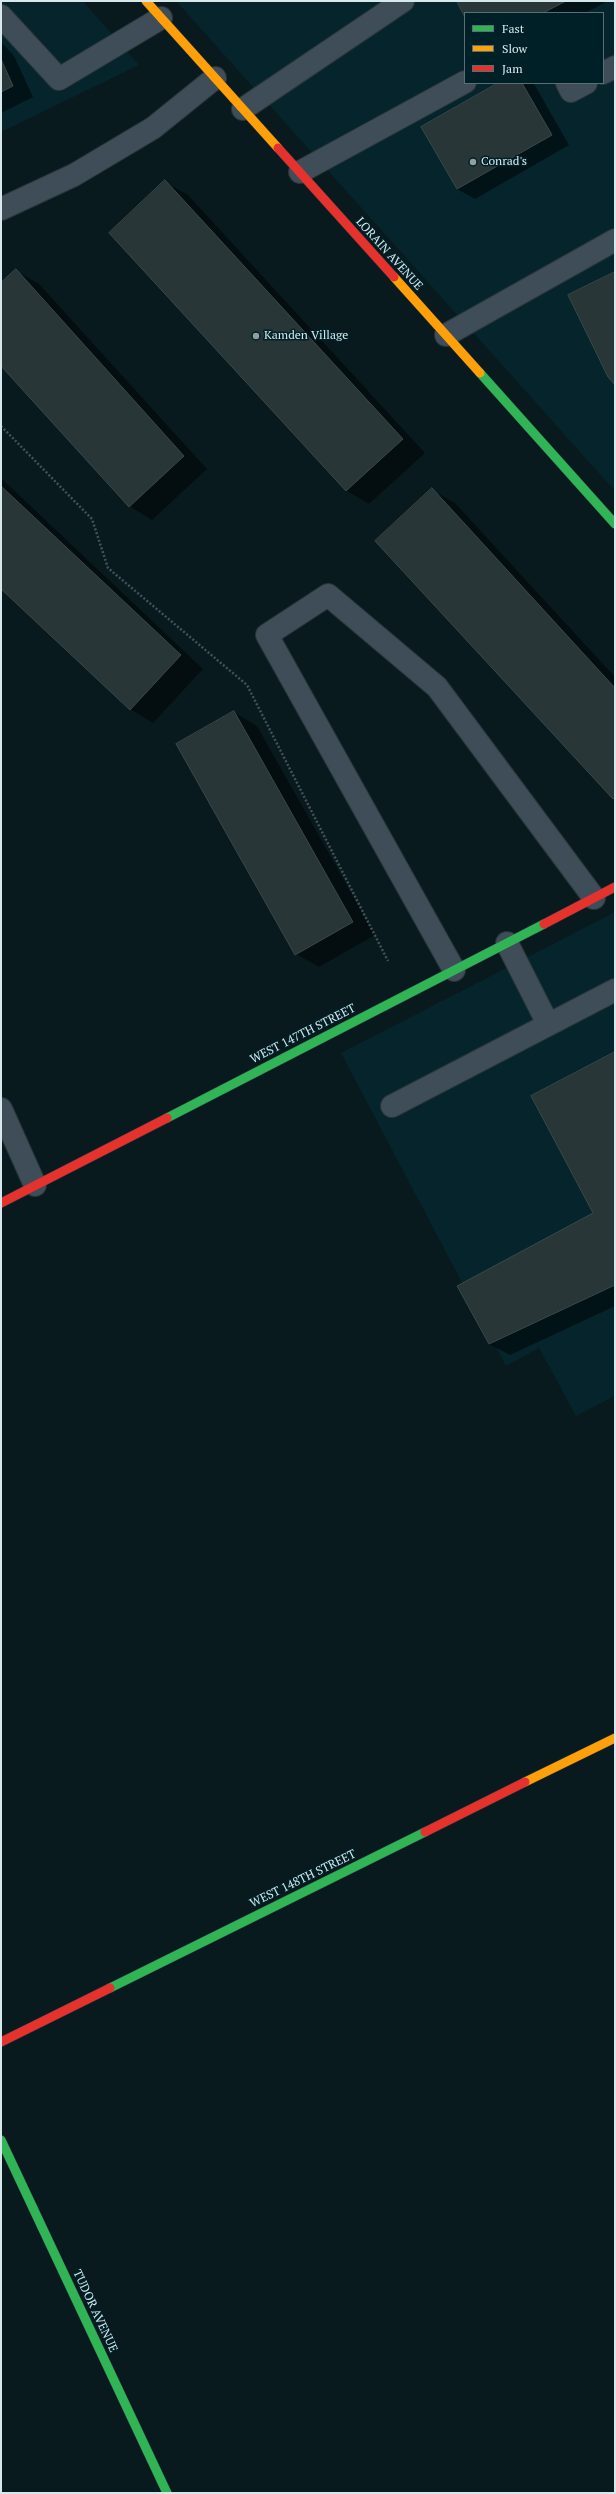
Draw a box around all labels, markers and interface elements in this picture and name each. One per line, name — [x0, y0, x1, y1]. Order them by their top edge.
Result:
legend — [464, 12, 604, 84]
text: Fast — [502, 21, 524, 36]
text: Slow — [502, 41, 527, 56]
text: Jam — [502, 61, 523, 76]
place label: Conrad's — [481, 155, 527, 169]
marker: Conrad's — [468, 157, 478, 167]
street label: LORAIN AVENUE — [353, 215, 425, 293]
place label: Kamden Village — [264, 329, 348, 343]
marker: Kamden Village — [251, 331, 261, 341]
street label: WEST 147TH STREET — [248, 1001, 358, 1067]
street label: WEST 148TH STREET — [248, 1847, 358, 1911]
street label: TUDOR AVENUE — [70, 2267, 120, 2355]

